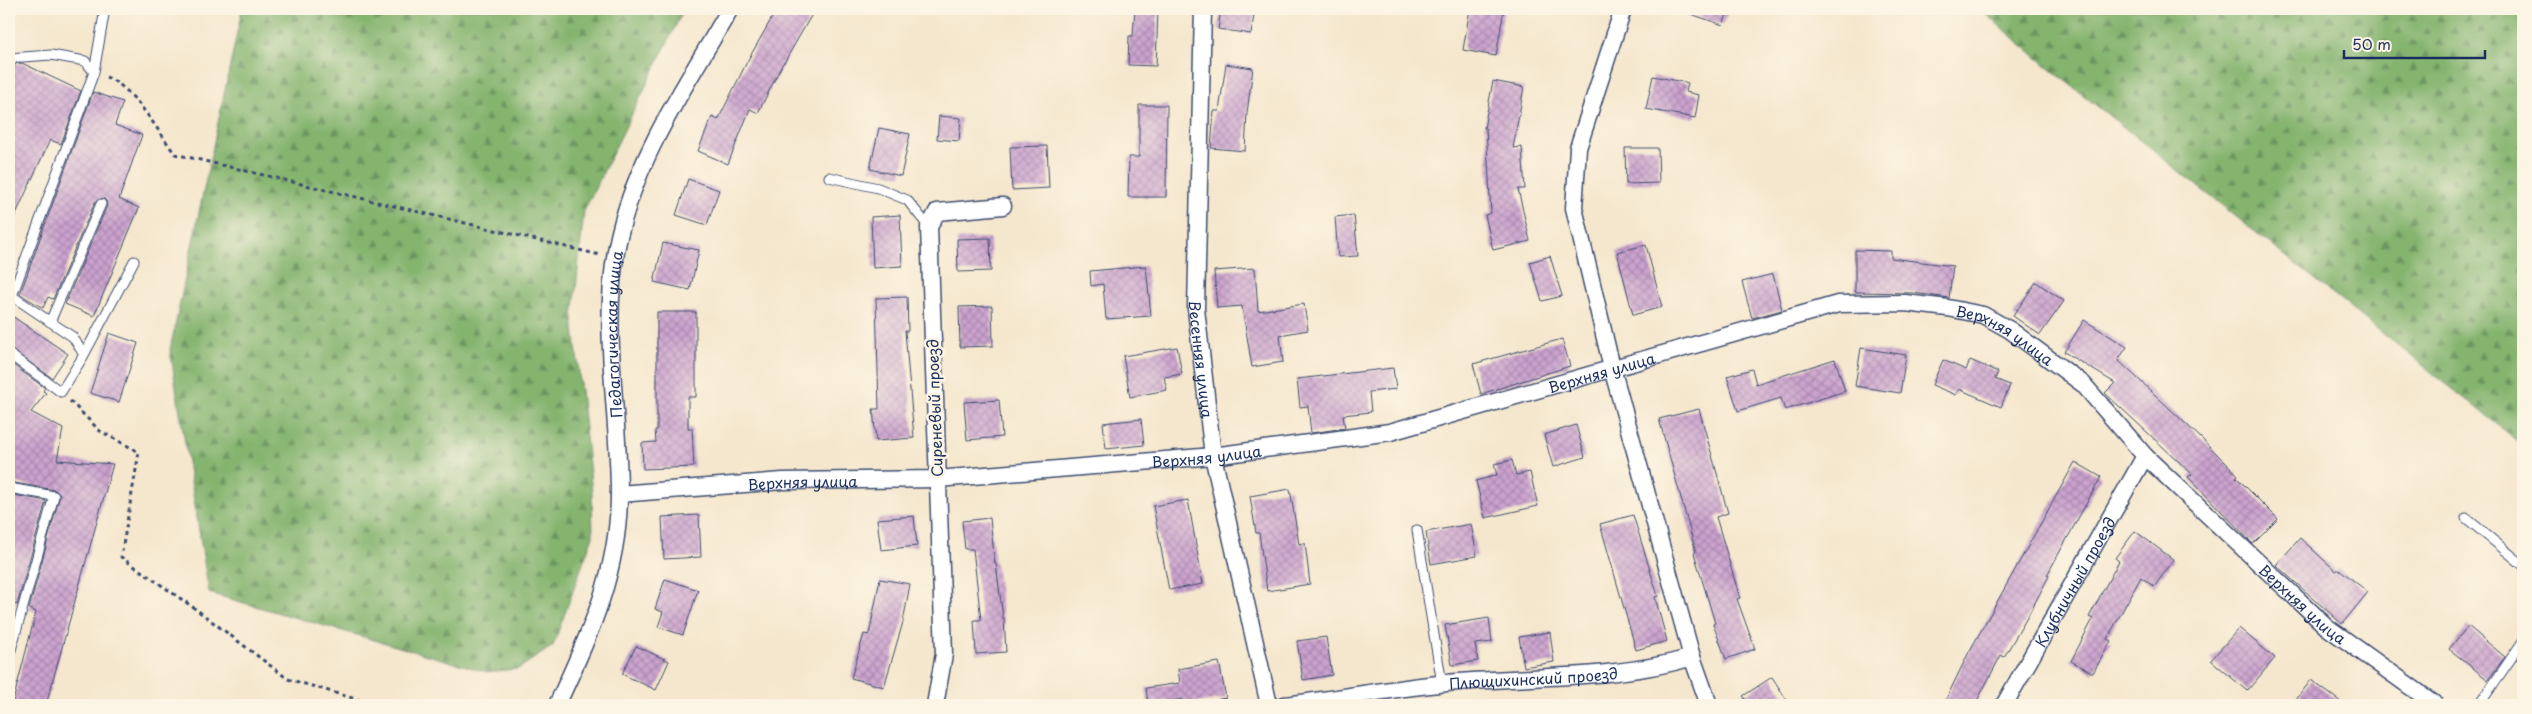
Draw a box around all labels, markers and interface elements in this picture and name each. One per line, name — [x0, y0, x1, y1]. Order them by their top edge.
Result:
scale bar — [2344, 28, 2486, 60]
text: 50 m — [2352, 32, 2391, 55]
street label: Педагогическая улица — [599, 248, 628, 419]
street label: Верхняя улица — [1954, 298, 2059, 371]
street label: Весенняя улица — [1184, 301, 1220, 420]
street label: Сиреневый проезд — [920, 339, 948, 477]
street label: Верхняя улица — [1545, 345, 1658, 398]
street label: Верхняя улица — [1151, 438, 1263, 473]
street label: Верхняя улица — [746, 469, 858, 495]
street label: Клубничный проезд — [2028, 512, 2120, 651]
street label: Верхняя улица — [2255, 558, 2352, 649]
street label: Плющихинский проезд — [1448, 660, 1619, 694]

